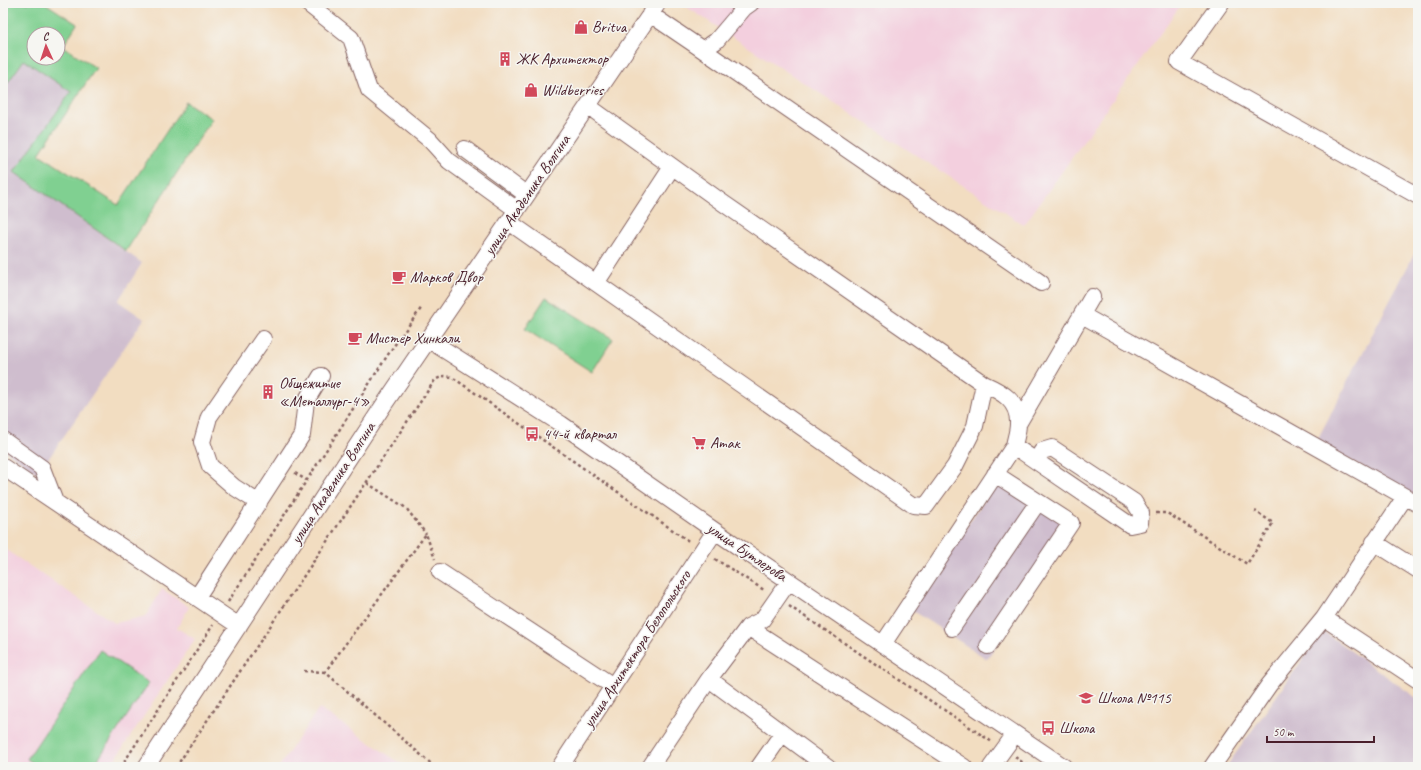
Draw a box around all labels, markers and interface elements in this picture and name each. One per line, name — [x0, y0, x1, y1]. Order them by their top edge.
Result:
place label: Britva — [592, 17, 628, 37]
shop icon: Britva — [573, 19, 589, 35]
north arrow — [26, 26, 66, 66]
text: С — [42, 29, 50, 43]
place label: ЖК Архитектор — [516, 49, 609, 69]
building icon: ЖК Архитектор — [497, 51, 513, 67]
place label: Wildberries — [542, 80, 605, 100]
shop icon: Wildberries — [523, 82, 539, 98]
street label: улица Академика Волгина — [479, 130, 575, 260]
place label: Марков Двор — [410, 267, 484, 287]
cafe icon: Марков Двор — [391, 269, 407, 285]
place label: Мистер Хинкали — [366, 328, 461, 348]
cafe icon: Мистер Хинкали — [347, 330, 363, 346]
place label: Общежитие «Металлург-4» — [279, 373, 370, 411]
building icon: Общежитие «Металлург-4» — [260, 384, 276, 400]
street label: улица Академика Волгина — [286, 418, 380, 548]
place label: 44-й квартал — [543, 424, 617, 444]
bus stop icon: 44-й квартал — [524, 426, 540, 442]
place label: Атак — [710, 433, 741, 453]
supermarket icon: Атак — [691, 435, 707, 451]
street label: улица Бутлерова — [703, 518, 791, 586]
street label: улица Архитектора Белопольского — [578, 565, 696, 732]
place label: Школа №115 — [1097, 688, 1172, 708]
school or university icon: Школа №115 — [1078, 690, 1094, 706]
place label: Школа — [1059, 718, 1096, 738]
scale bar — [1267, 718, 1374, 744]
bus stop icon: Школа — [1040, 720, 1056, 736]
text: 50 m — [1273, 724, 1295, 740]

